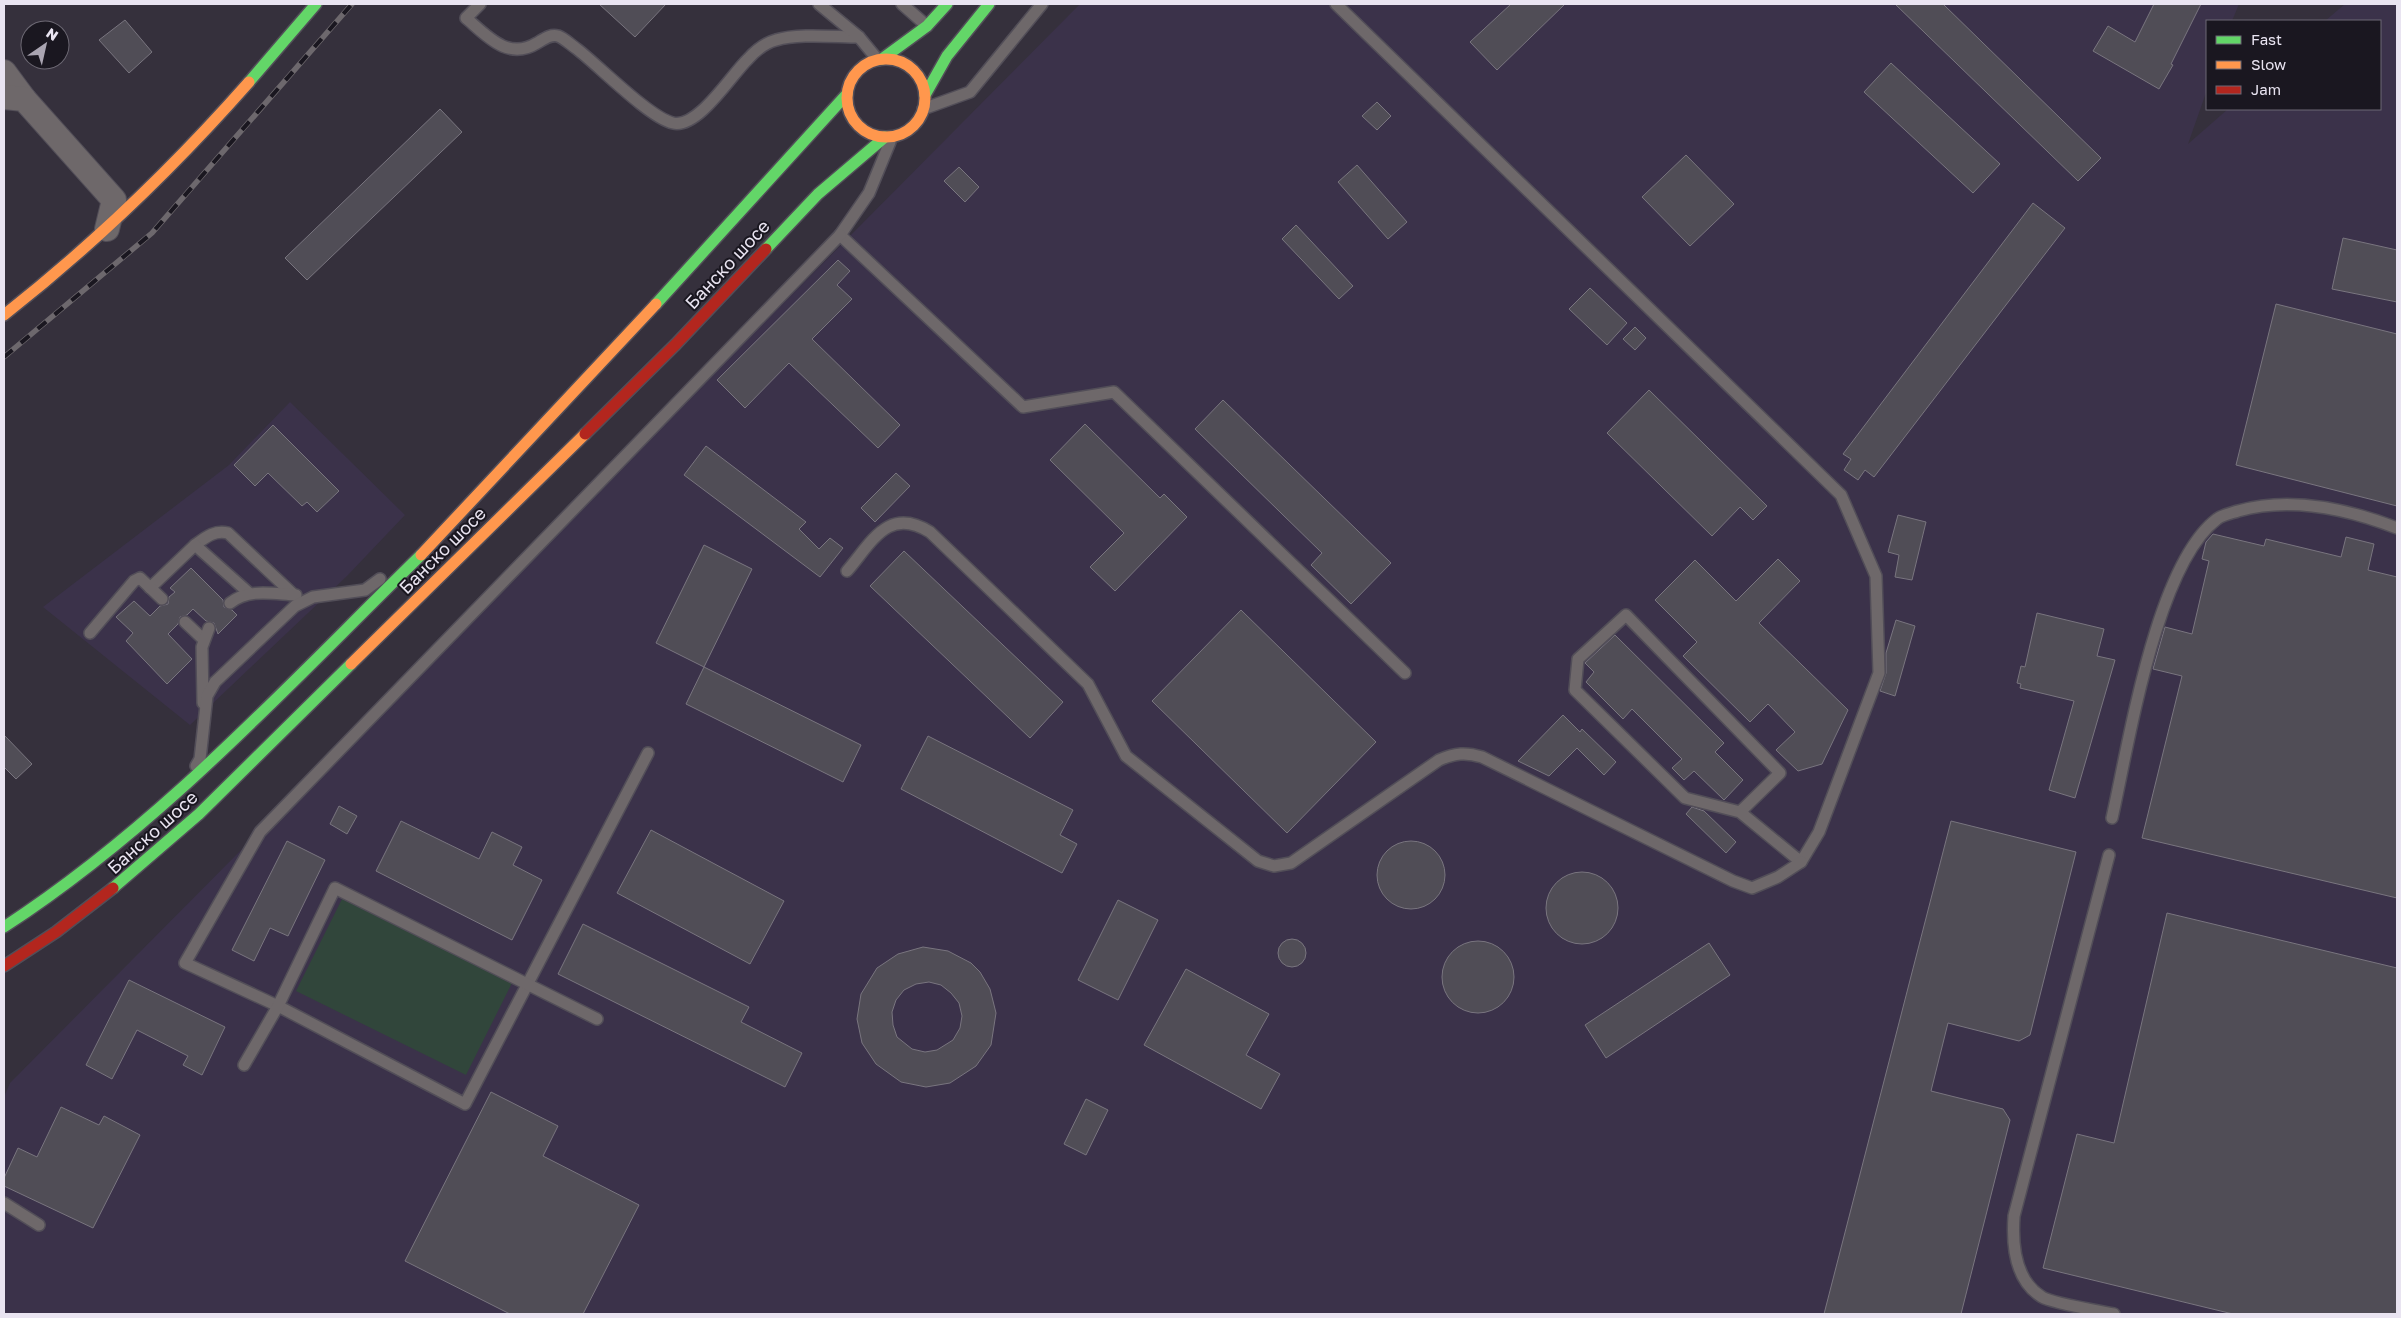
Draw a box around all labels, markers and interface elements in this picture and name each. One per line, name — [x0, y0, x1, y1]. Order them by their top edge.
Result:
north arrow — [20, 20, 70, 70]
legend — [2206, 20, 2381, 110]
text: N — [43, 24, 62, 44]
text: Fast — [2251, 30, 2282, 48]
text: Slow — [2251, 55, 2286, 73]
text: Jam — [2251, 80, 2281, 98]
street label: Банско шосе — [680, 215, 774, 313]
street label: Банско шосе — [394, 502, 490, 598]
street label: Банско шосе — [102, 786, 202, 878]

